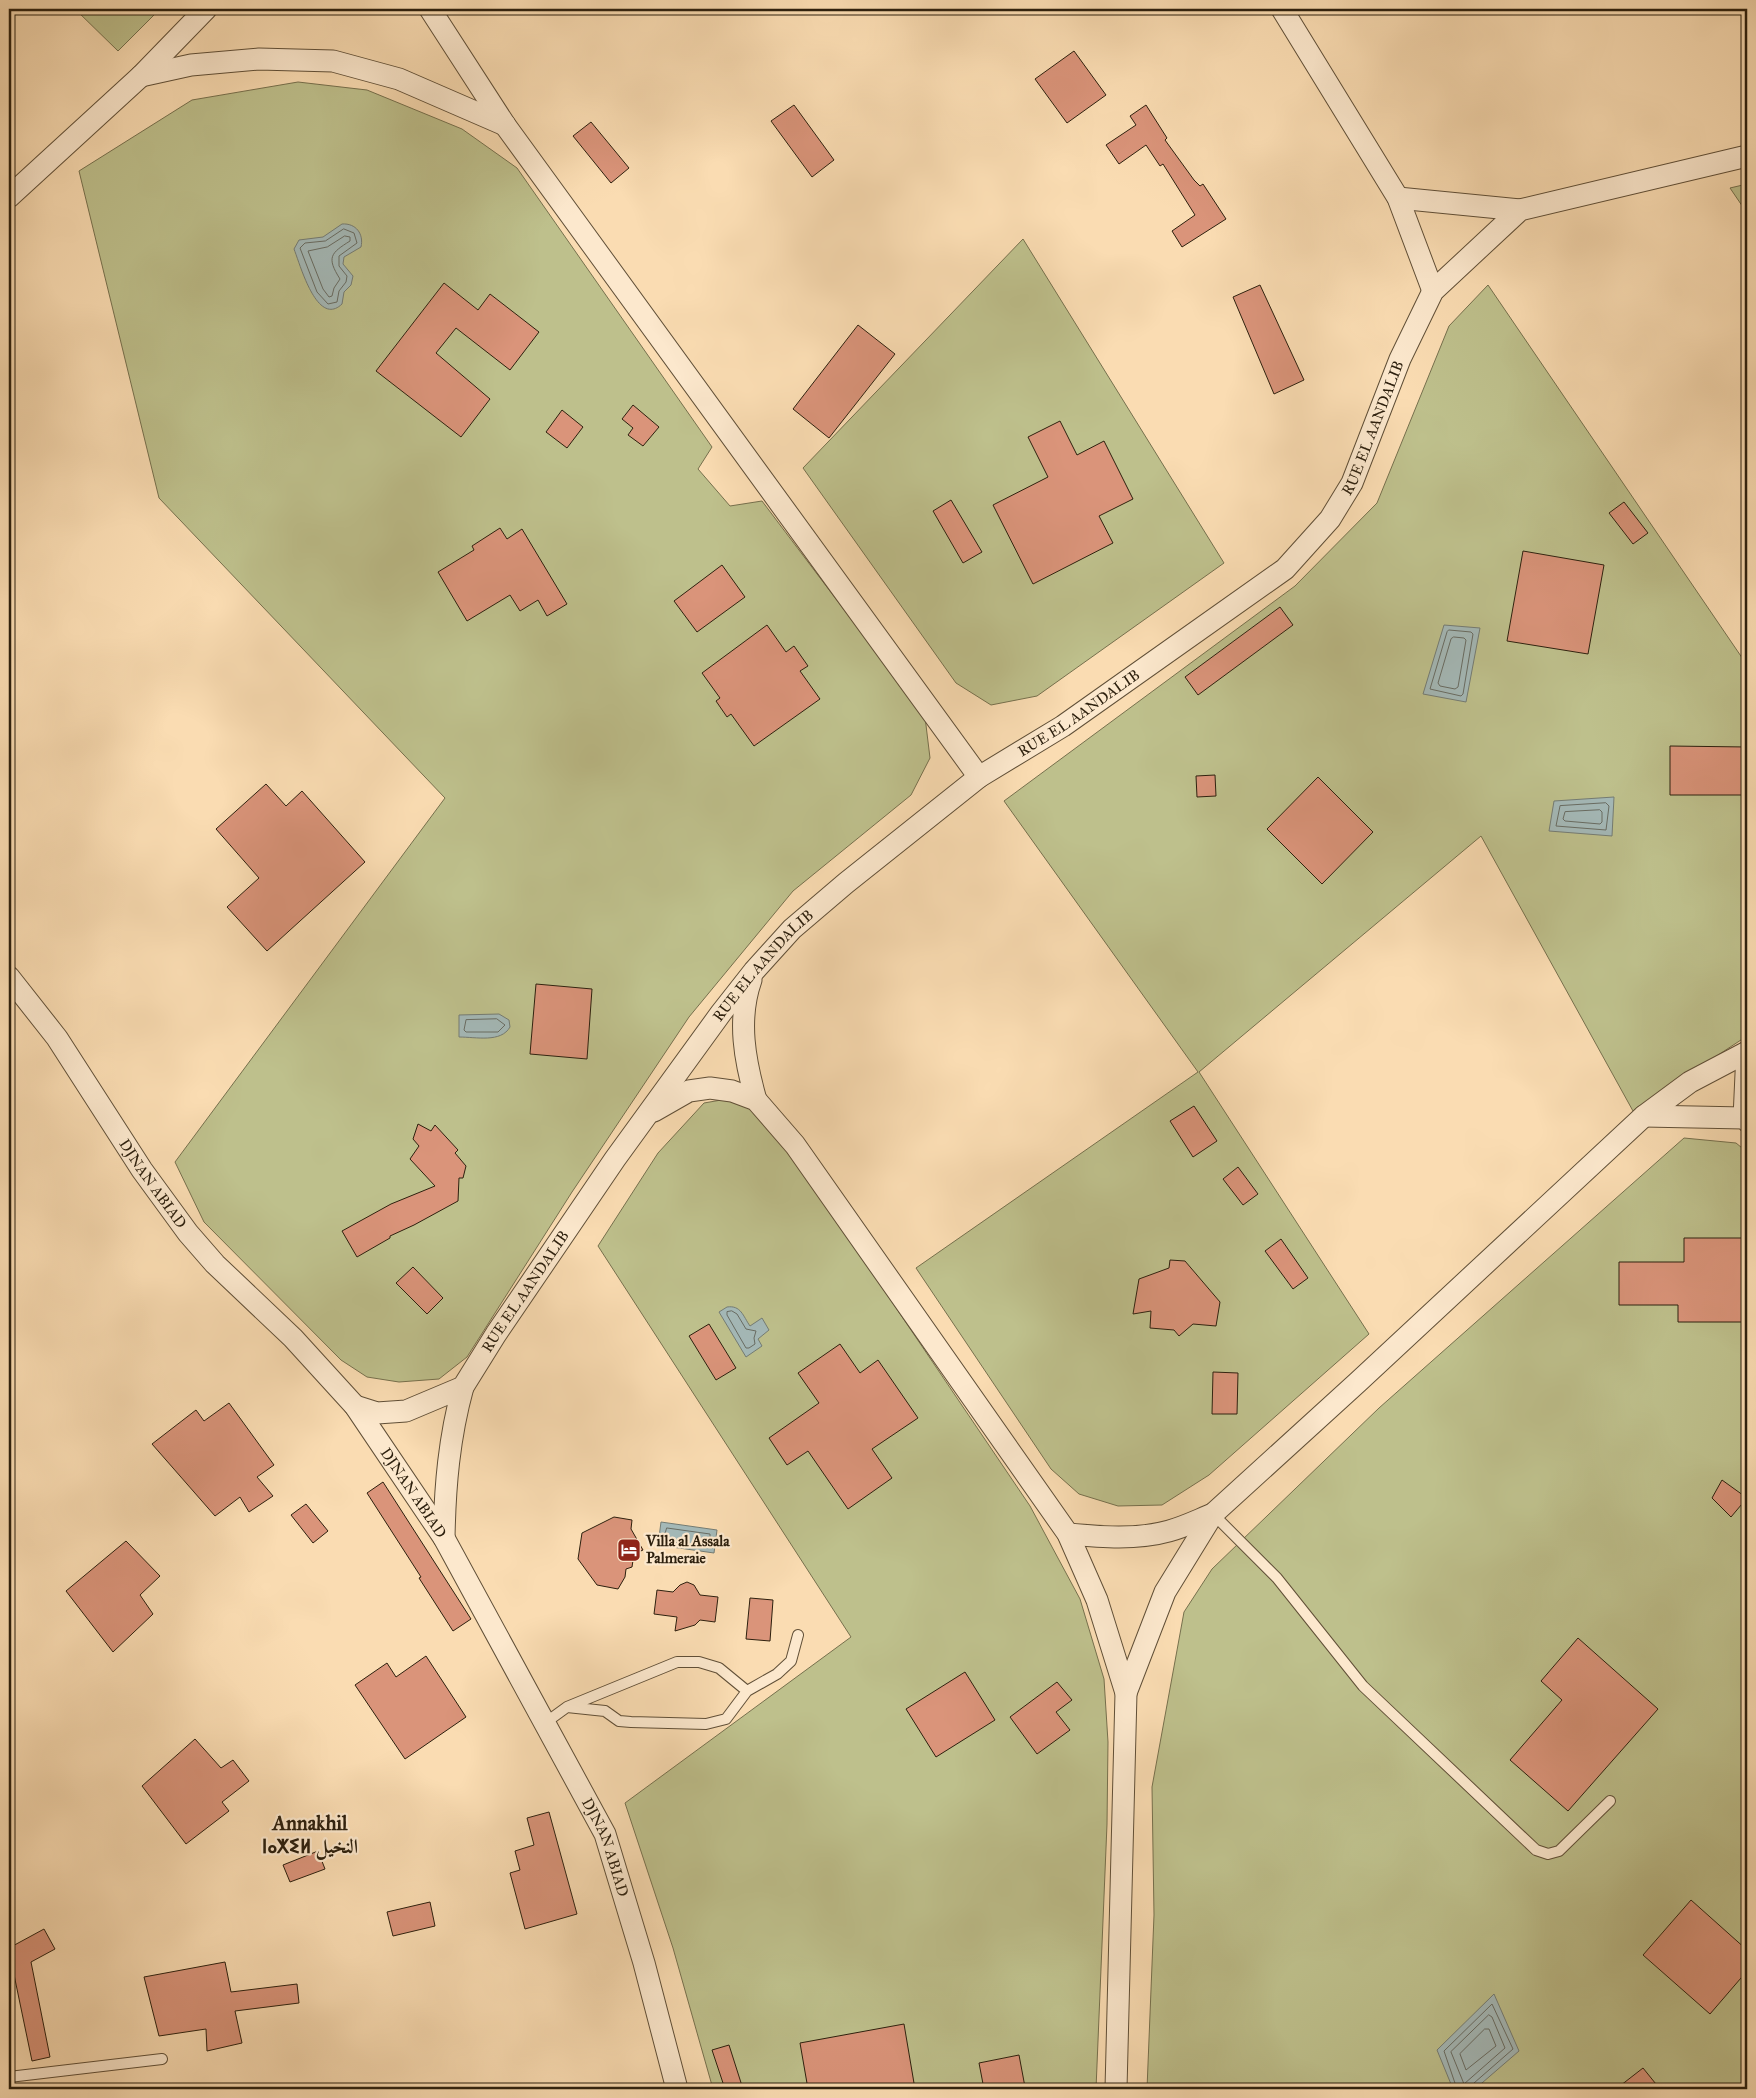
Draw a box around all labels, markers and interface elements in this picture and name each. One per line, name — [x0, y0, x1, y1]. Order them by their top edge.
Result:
street label: RUE EL AANDALIB — [1338, 358, 1407, 499]
street label: RUE EL AANDALIB — [1014, 666, 1143, 760]
street label: RUE EL AANDALIB — [709, 906, 817, 1025]
street label: DJNAN ABIAD — [115, 1136, 190, 1232]
street label: RUE EL AANDALIB — [478, 1227, 573, 1356]
street label: DJNAN ABIAD — [377, 1444, 450, 1541]
place label: Villa al Assala Palmeraie — [645, 1532, 730, 1567]
hotel icon: Villa al Assala Palmeraie — [616, 1537, 642, 1563]
street label: DJNAN ABIAD — [578, 1795, 632, 1899]
district label: Annakhil ⵏⴰⵅⵉⵍ النخيل — [262, 1811, 358, 1860]

